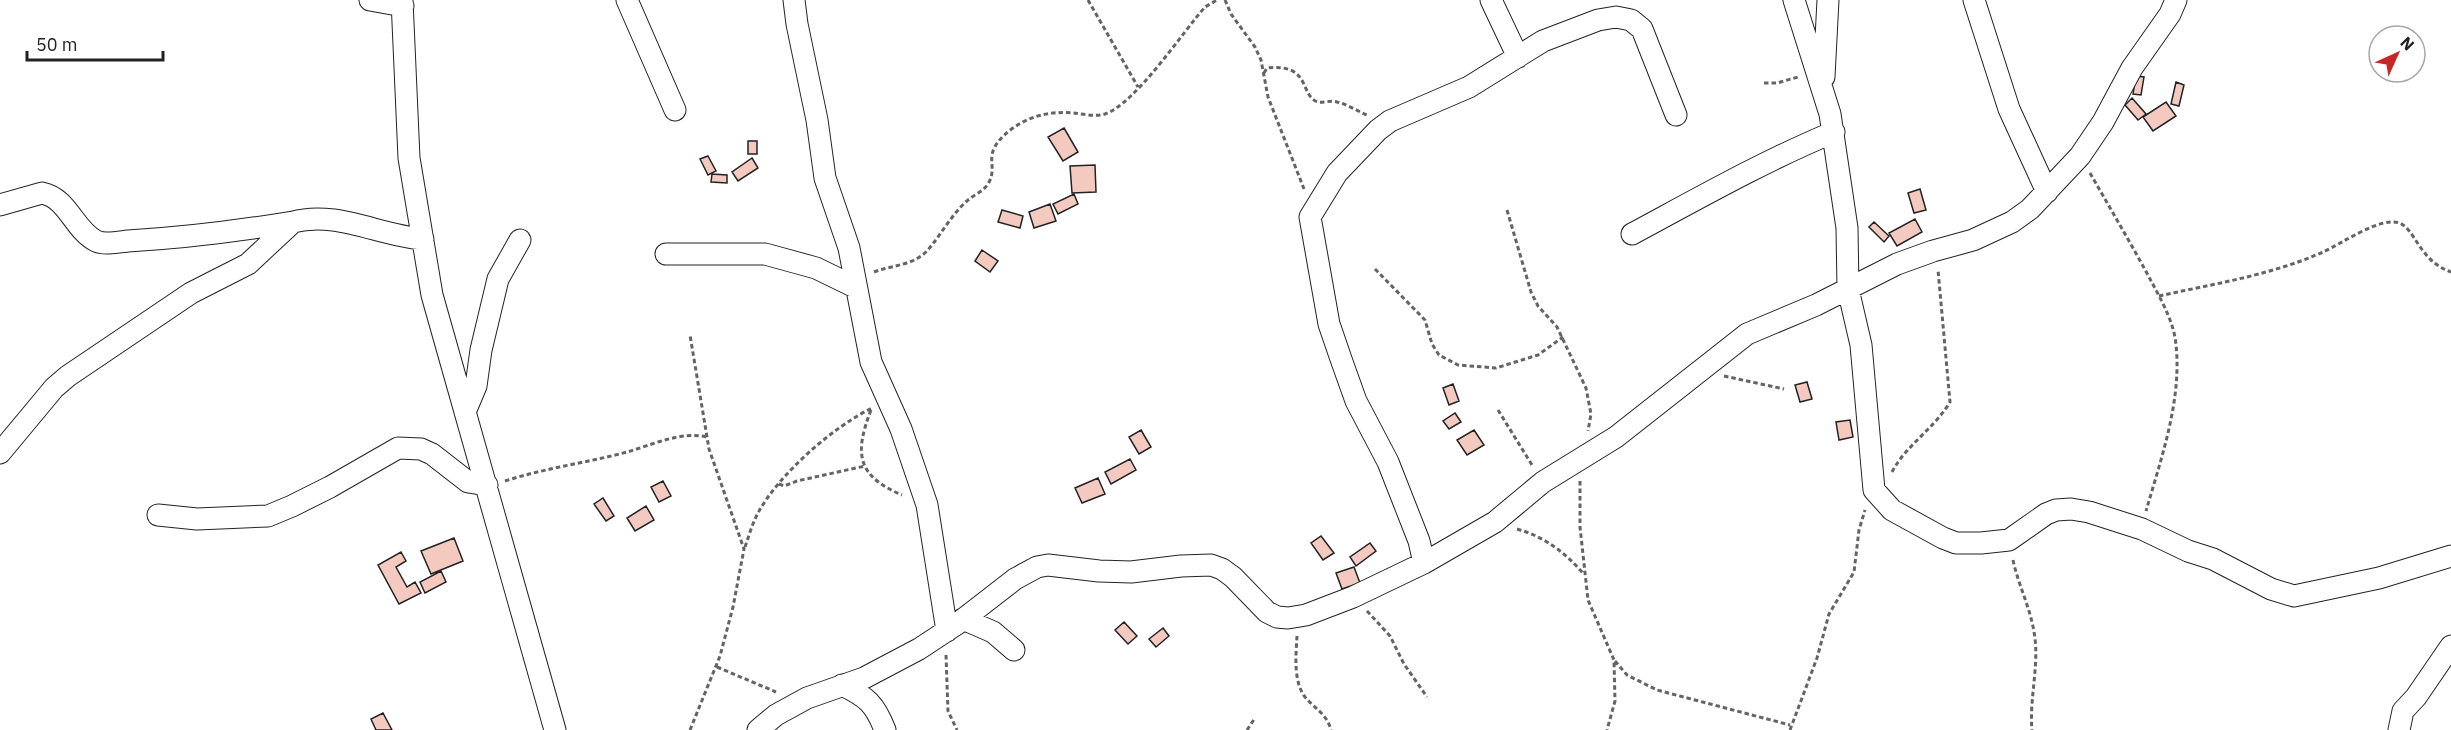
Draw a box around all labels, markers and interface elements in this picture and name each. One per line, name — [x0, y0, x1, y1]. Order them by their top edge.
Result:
scale bar — [27, 24, 164, 62]
north arrow — [2367, 24, 2427, 84]
text: N — [2396, 32, 2419, 55]
text: 50 m — [36, 33, 78, 56]

